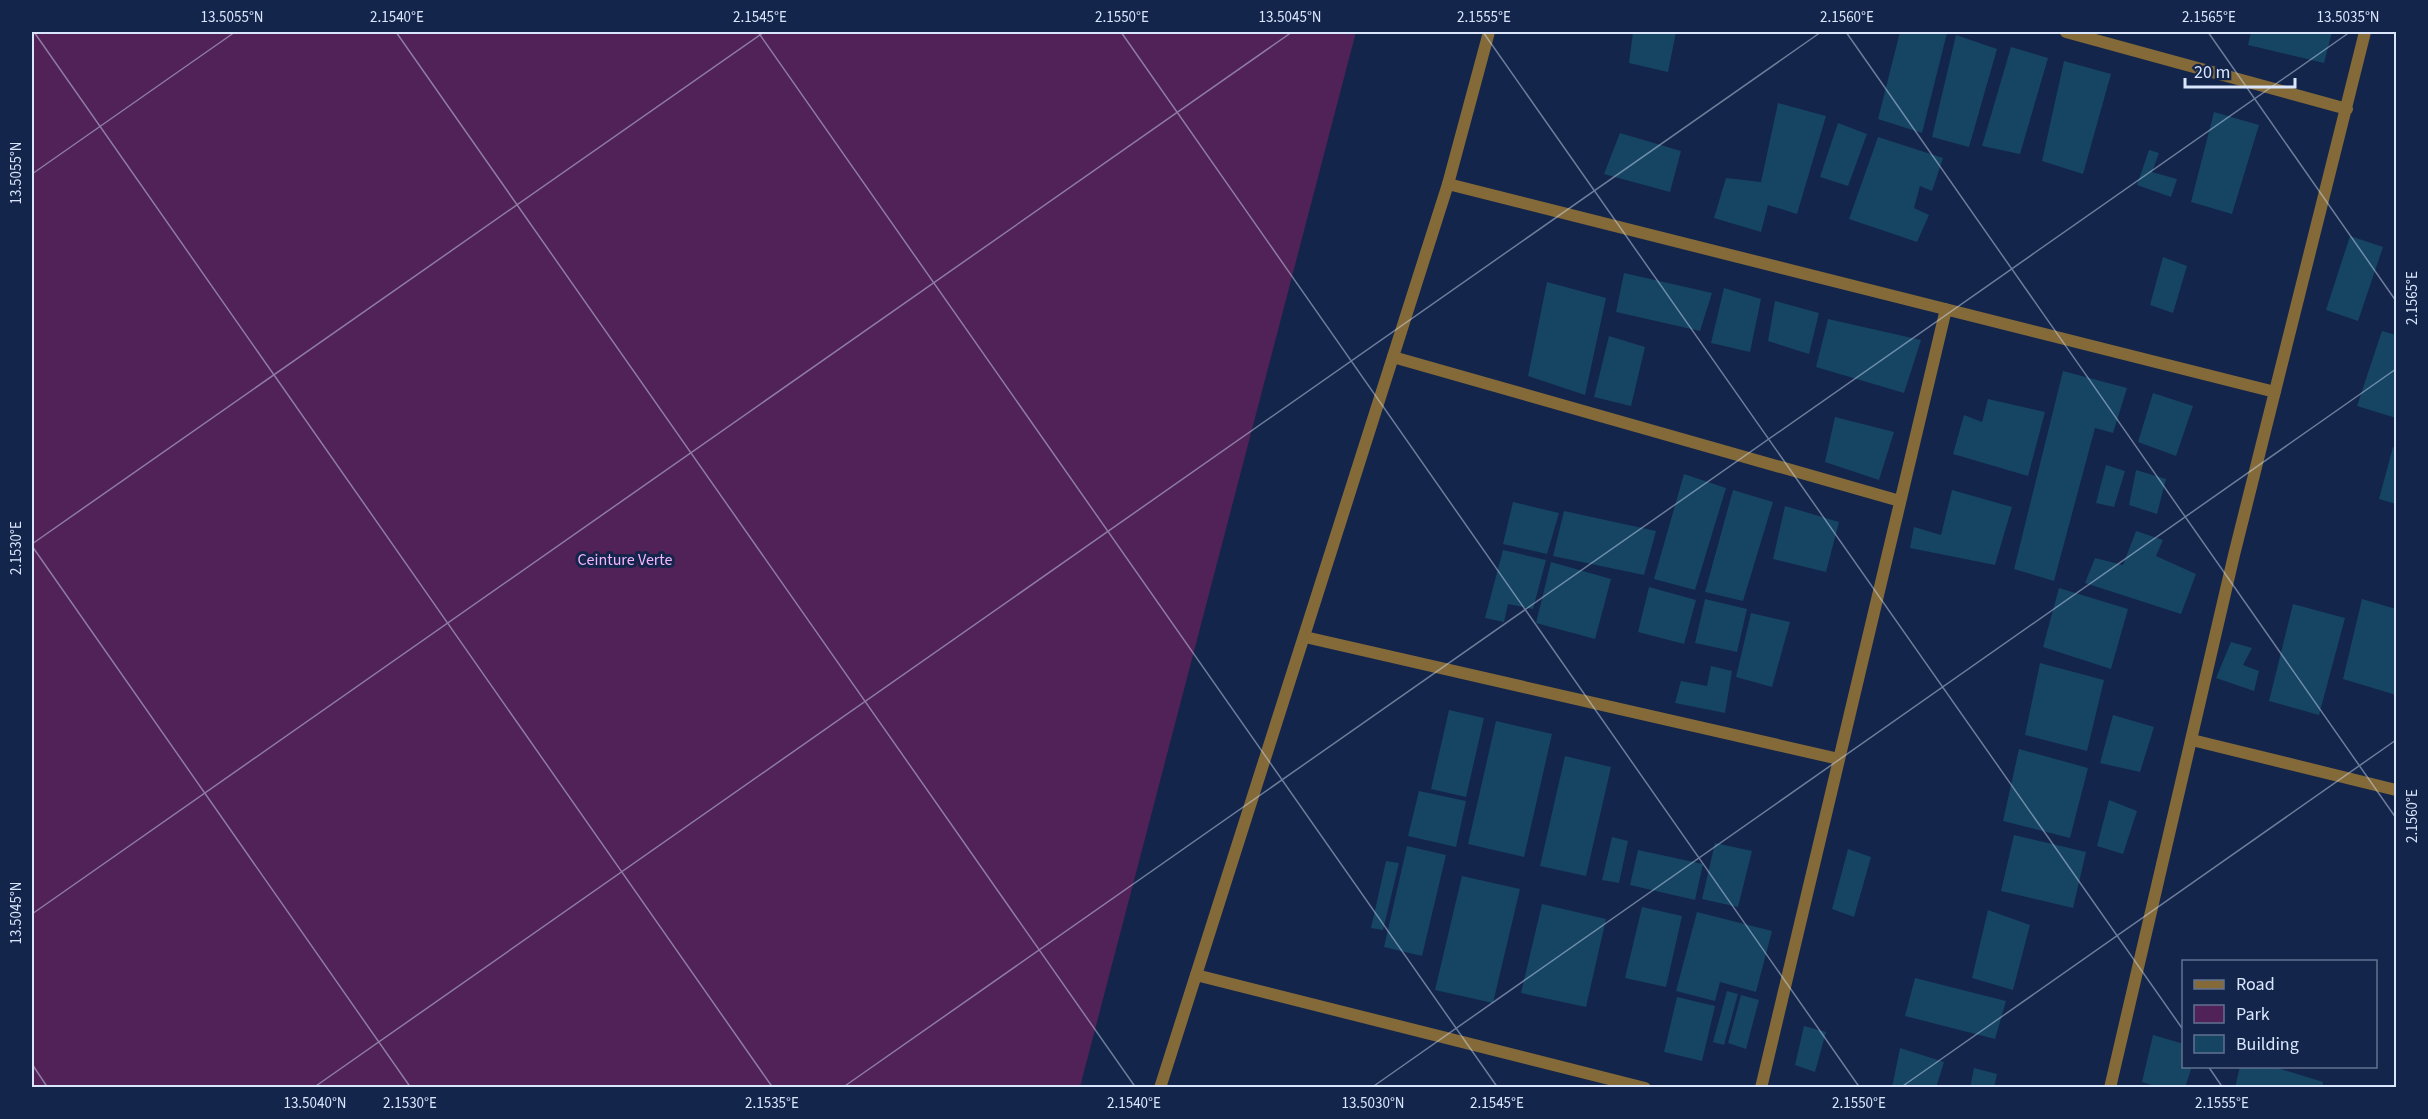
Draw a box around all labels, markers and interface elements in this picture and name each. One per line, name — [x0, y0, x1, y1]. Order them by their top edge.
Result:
text: 13.5055°N — [200, 7, 264, 28]
text: 2.1540°E — [370, 7, 424, 28]
text: 2.1545°E — [733, 7, 787, 28]
text: 2.1550°E — [1095, 7, 1149, 28]
text: 13.5045°N — [1258, 7, 1322, 28]
text: 2.1555°E — [1457, 7, 1511, 28]
text: 2.1560°E — [1820, 7, 1874, 28]
text: 2.1565°E — [2182, 7, 2236, 28]
text: 13.5035°N — [2316, 7, 2380, 28]
scale bar — [2185, 51, 2294, 89]
text: 20 m — [2194, 60, 2230, 85]
text: 13.5055°N — [6, 141, 27, 205]
text: 2.1565°E — [2402, 271, 2423, 325]
text: 2.1530°E — [6, 521, 27, 575]
park label: Ceinture Verte — [577, 549, 673, 571]
text: 2.1560°E — [2402, 789, 2423, 843]
text: 13.5045°N — [6, 881, 27, 945]
legend — [2182, 960, 2377, 1068]
text: Road — [2236, 972, 2275, 997]
text: Park — [2236, 1002, 2270, 1027]
text: Building — [2236, 1032, 2299, 1057]
text: 13.5040°N — [283, 1093, 347, 1114]
text: 2.1530°E — [383, 1093, 437, 1114]
text: 2.1535°E — [745, 1093, 799, 1114]
text: 2.1540°E — [1107, 1093, 1161, 1114]
text: 13.5030°N — [1341, 1093, 1405, 1114]
text: 2.1545°E — [1470, 1093, 1524, 1114]
text: 2.1550°E — [1832, 1093, 1886, 1114]
text: 2.1555°E — [2195, 1093, 2249, 1114]

